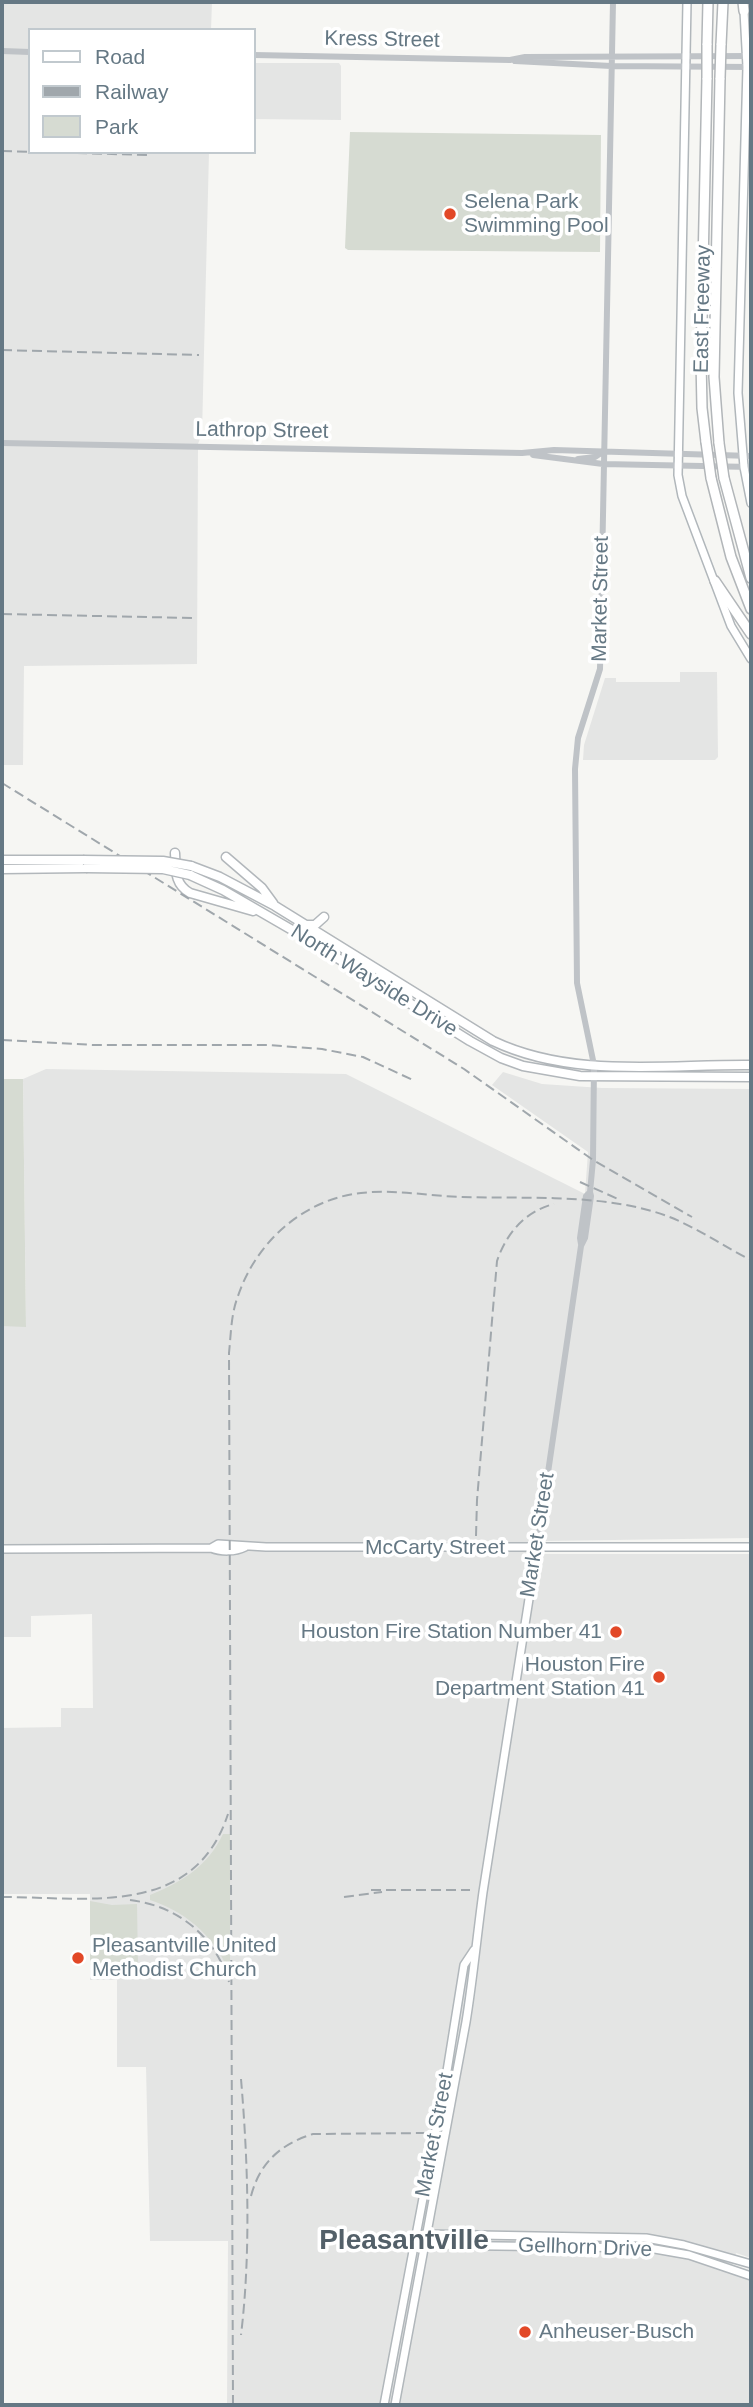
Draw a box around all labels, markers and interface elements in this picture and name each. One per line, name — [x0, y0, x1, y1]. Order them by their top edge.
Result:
street label: Kress Street — [324, 26, 440, 54]
legend — [28, 28, 256, 154]
text: Road — [95, 45, 145, 68]
text: Railway — [95, 80, 169, 103]
text: Park — [95, 115, 138, 138]
place label: Selena Park Swimming Pool — [464, 189, 609, 239]
marker: Selena Park Swimming Pool — [442, 206, 458, 222]
street label: East Freeway — [689, 245, 717, 373]
street label: Lathrop Street — [195, 417, 329, 445]
street label: Market Street — [587, 536, 615, 662]
street label: North Wayside Drive — [286, 920, 462, 1042]
street label: Market Street — [516, 1471, 560, 1599]
street label: McCarty Street — [365, 1535, 505, 1561]
place label: Houston Fire Station Number 41 — [301, 1619, 602, 1645]
marker: Houston Fire Station Number 41 — [608, 1624, 624, 1640]
place label: Houston Fire Department Station 41 — [435, 1652, 645, 1702]
marker: Houston Fire Department Station 41 — [651, 1669, 667, 1685]
place label: Pleasantville United Methodist Church — [92, 1933, 276, 1983]
marker: Pleasantville United Methodist Church — [70, 1950, 86, 1966]
street label: Market Street — [411, 2071, 459, 2199]
district label: Pleasantville — [319, 2224, 489, 2258]
street label: Gellhorn Drive — [517, 2233, 653, 2263]
place label: Anheuser-Busch — [539, 2319, 694, 2345]
marker: Anheuser-Busch — [517, 2324, 533, 2340]

